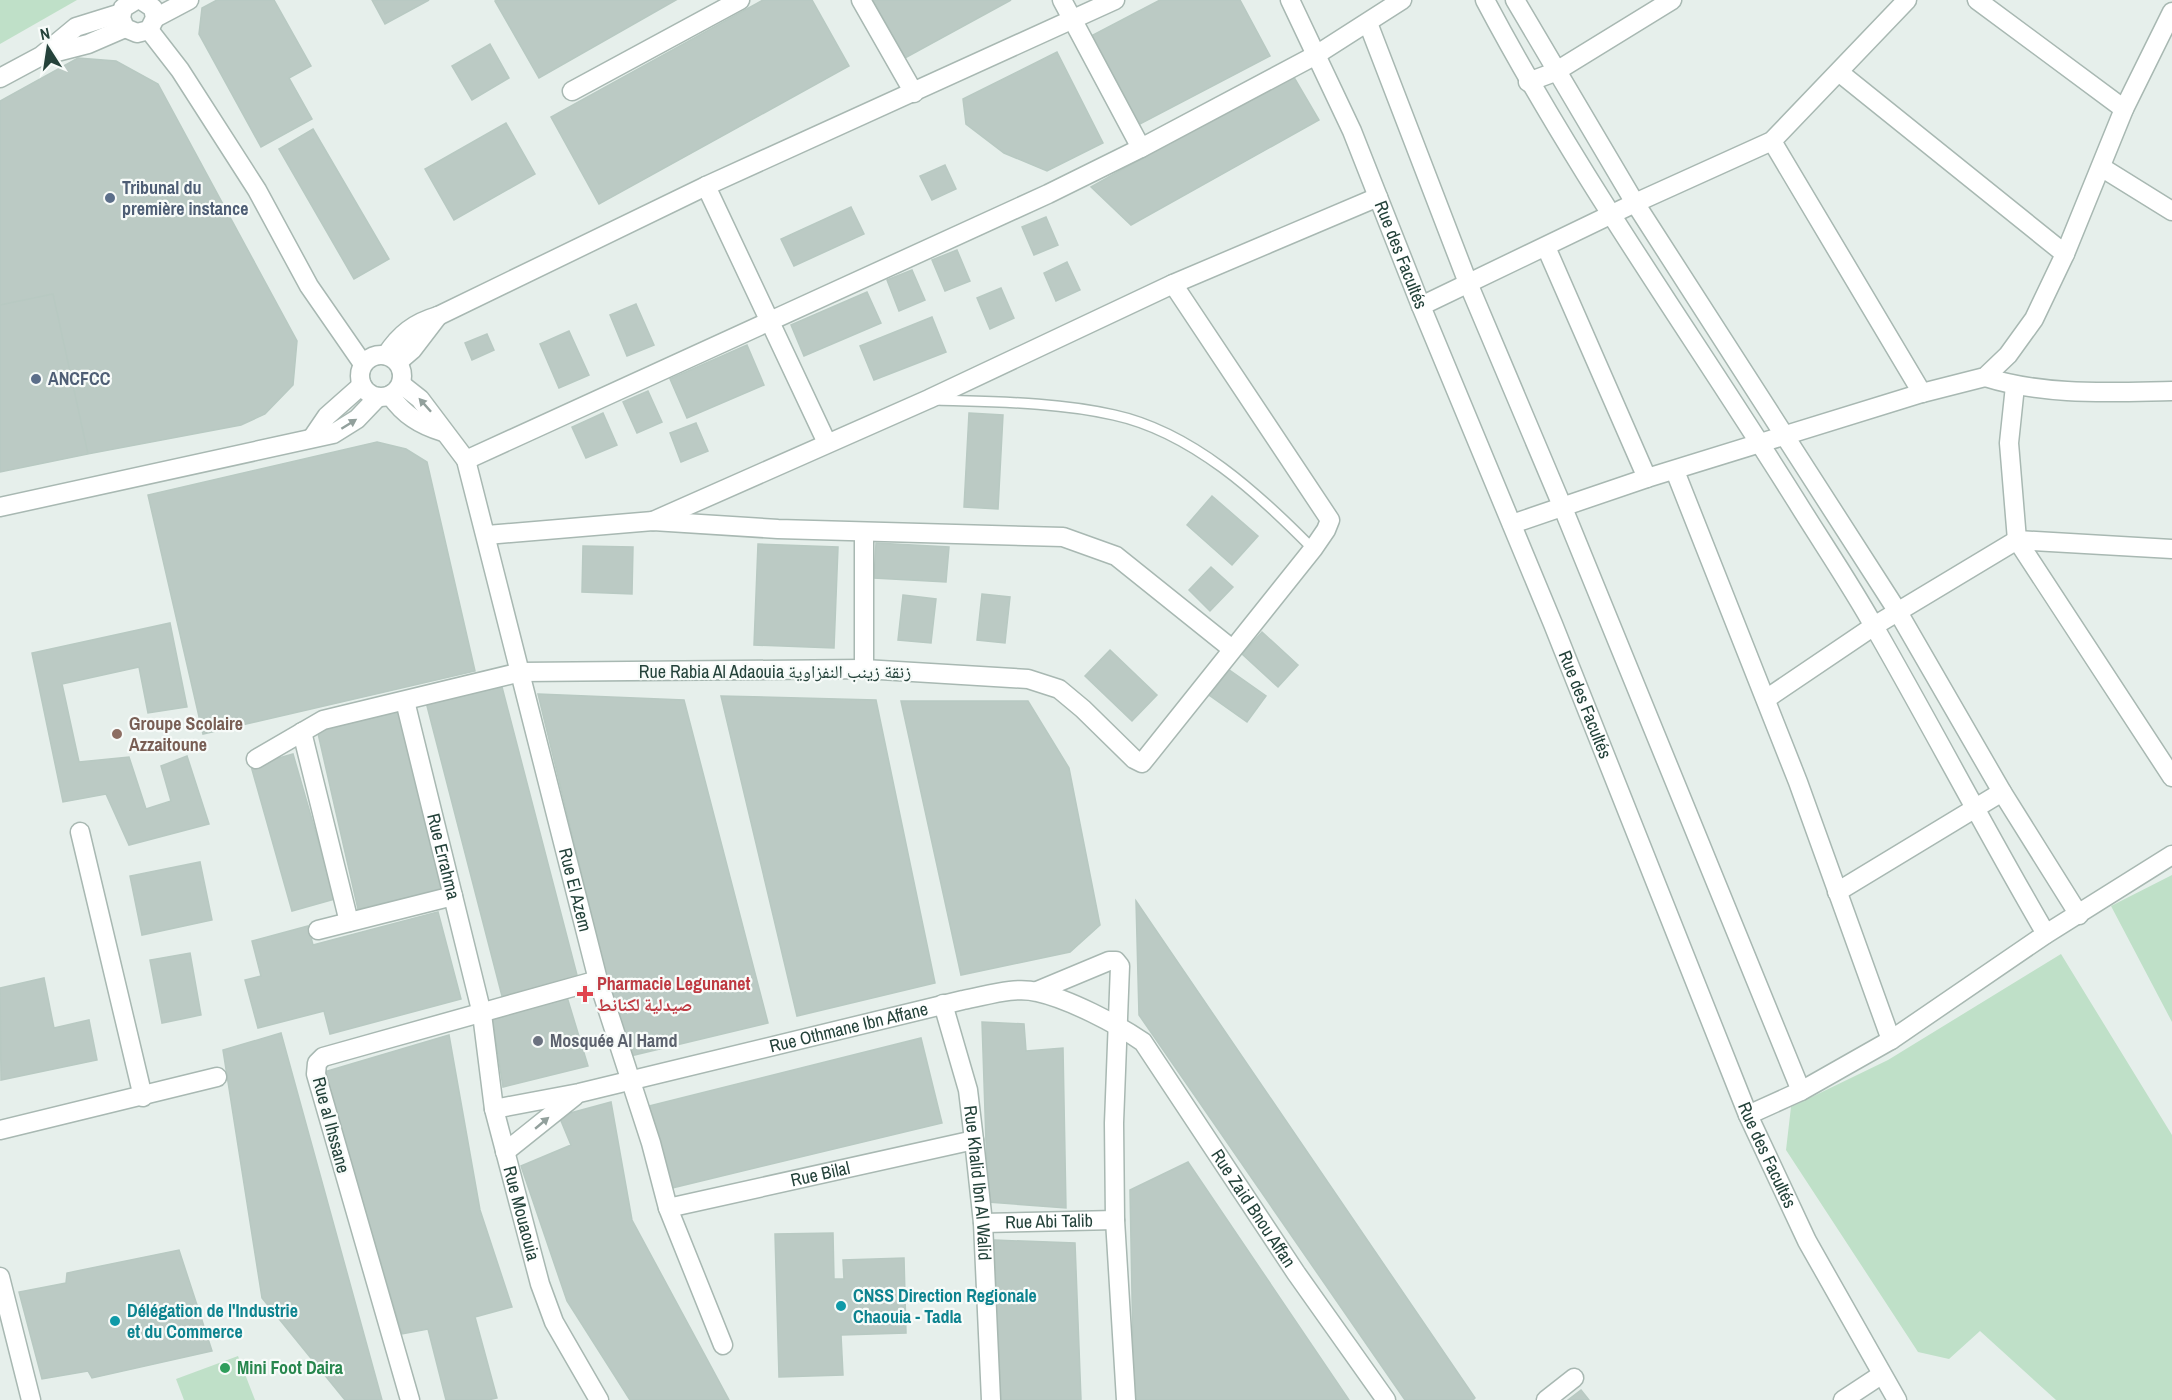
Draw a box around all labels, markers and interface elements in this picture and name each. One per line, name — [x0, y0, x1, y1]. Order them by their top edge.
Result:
north arrow — [18, 18, 78, 78]
text: N — [38, 22, 52, 45]
place label: Tribunal du première instance — [122, 175, 248, 221]
marker: Tribunal du première instance — [103, 191, 117, 205]
street label: Rue des Facultés — [1369, 197, 1434, 312]
place label: ANCFCC — [48, 366, 111, 391]
marker: ANCFCC — [29, 372, 43, 386]
one-way arrow — [418, 398, 432, 413]
one-way arrow — [341, 418, 357, 429]
street label: Rue des Facultés — [1553, 647, 1618, 762]
street label: Rue Rabia Al Adaouia زنقة زينب النفزاوية — [639, 659, 911, 684]
place label: Groupe Scolaire Azzaitoune — [129, 711, 243, 757]
marker: Groupe Scolaire Azzaitoune — [110, 727, 124, 741]
street label: Rue Errahma — [421, 811, 466, 902]
street label: Rue El Azem — [553, 845, 598, 934]
place label: Pharmacie Legunanet صيدلية لكنانط — [597, 971, 750, 1017]
marker: Pharmacie Legunanet صيدلية لكنانط — [578, 987, 592, 1001]
street label: Rue Othmane Ibn Affane — [767, 996, 930, 1058]
place label: Mosquée Al Hamd — [550, 1028, 677, 1053]
marker: Mosquée Al Hamd — [531, 1034, 545, 1048]
street label: Rue al Ihssane — [307, 1074, 356, 1176]
street label: Rue des Facultés — [1732, 1098, 1803, 1212]
street label: Rue Khalid Ibn Al Walid — [958, 1104, 998, 1261]
one-way arrow — [534, 1116, 550, 1129]
street label: Rue Zaid Bnou Affan — [1205, 1144, 1302, 1272]
street label: Rue Bilal — [788, 1155, 852, 1192]
street label: Rue Mouaouia — [498, 1163, 546, 1263]
street label: Rue Abi Talib — [1005, 1208, 1093, 1234]
place label: CNSS Direction Regionale Chaouia - Tadla — [853, 1283, 1037, 1329]
place label: Délégation de l'Industrie et du Commerce — [127, 1298, 298, 1344]
marker: CNSS Direction Regionale Chaouia - Tadla — [834, 1299, 848, 1313]
marker: Délégation de l'Industrie et du Commerce — [108, 1314, 122, 1328]
place label: Mini Foot Daira — [237, 1355, 344, 1380]
marker: Mini Foot Daira — [218, 1361, 232, 1375]

